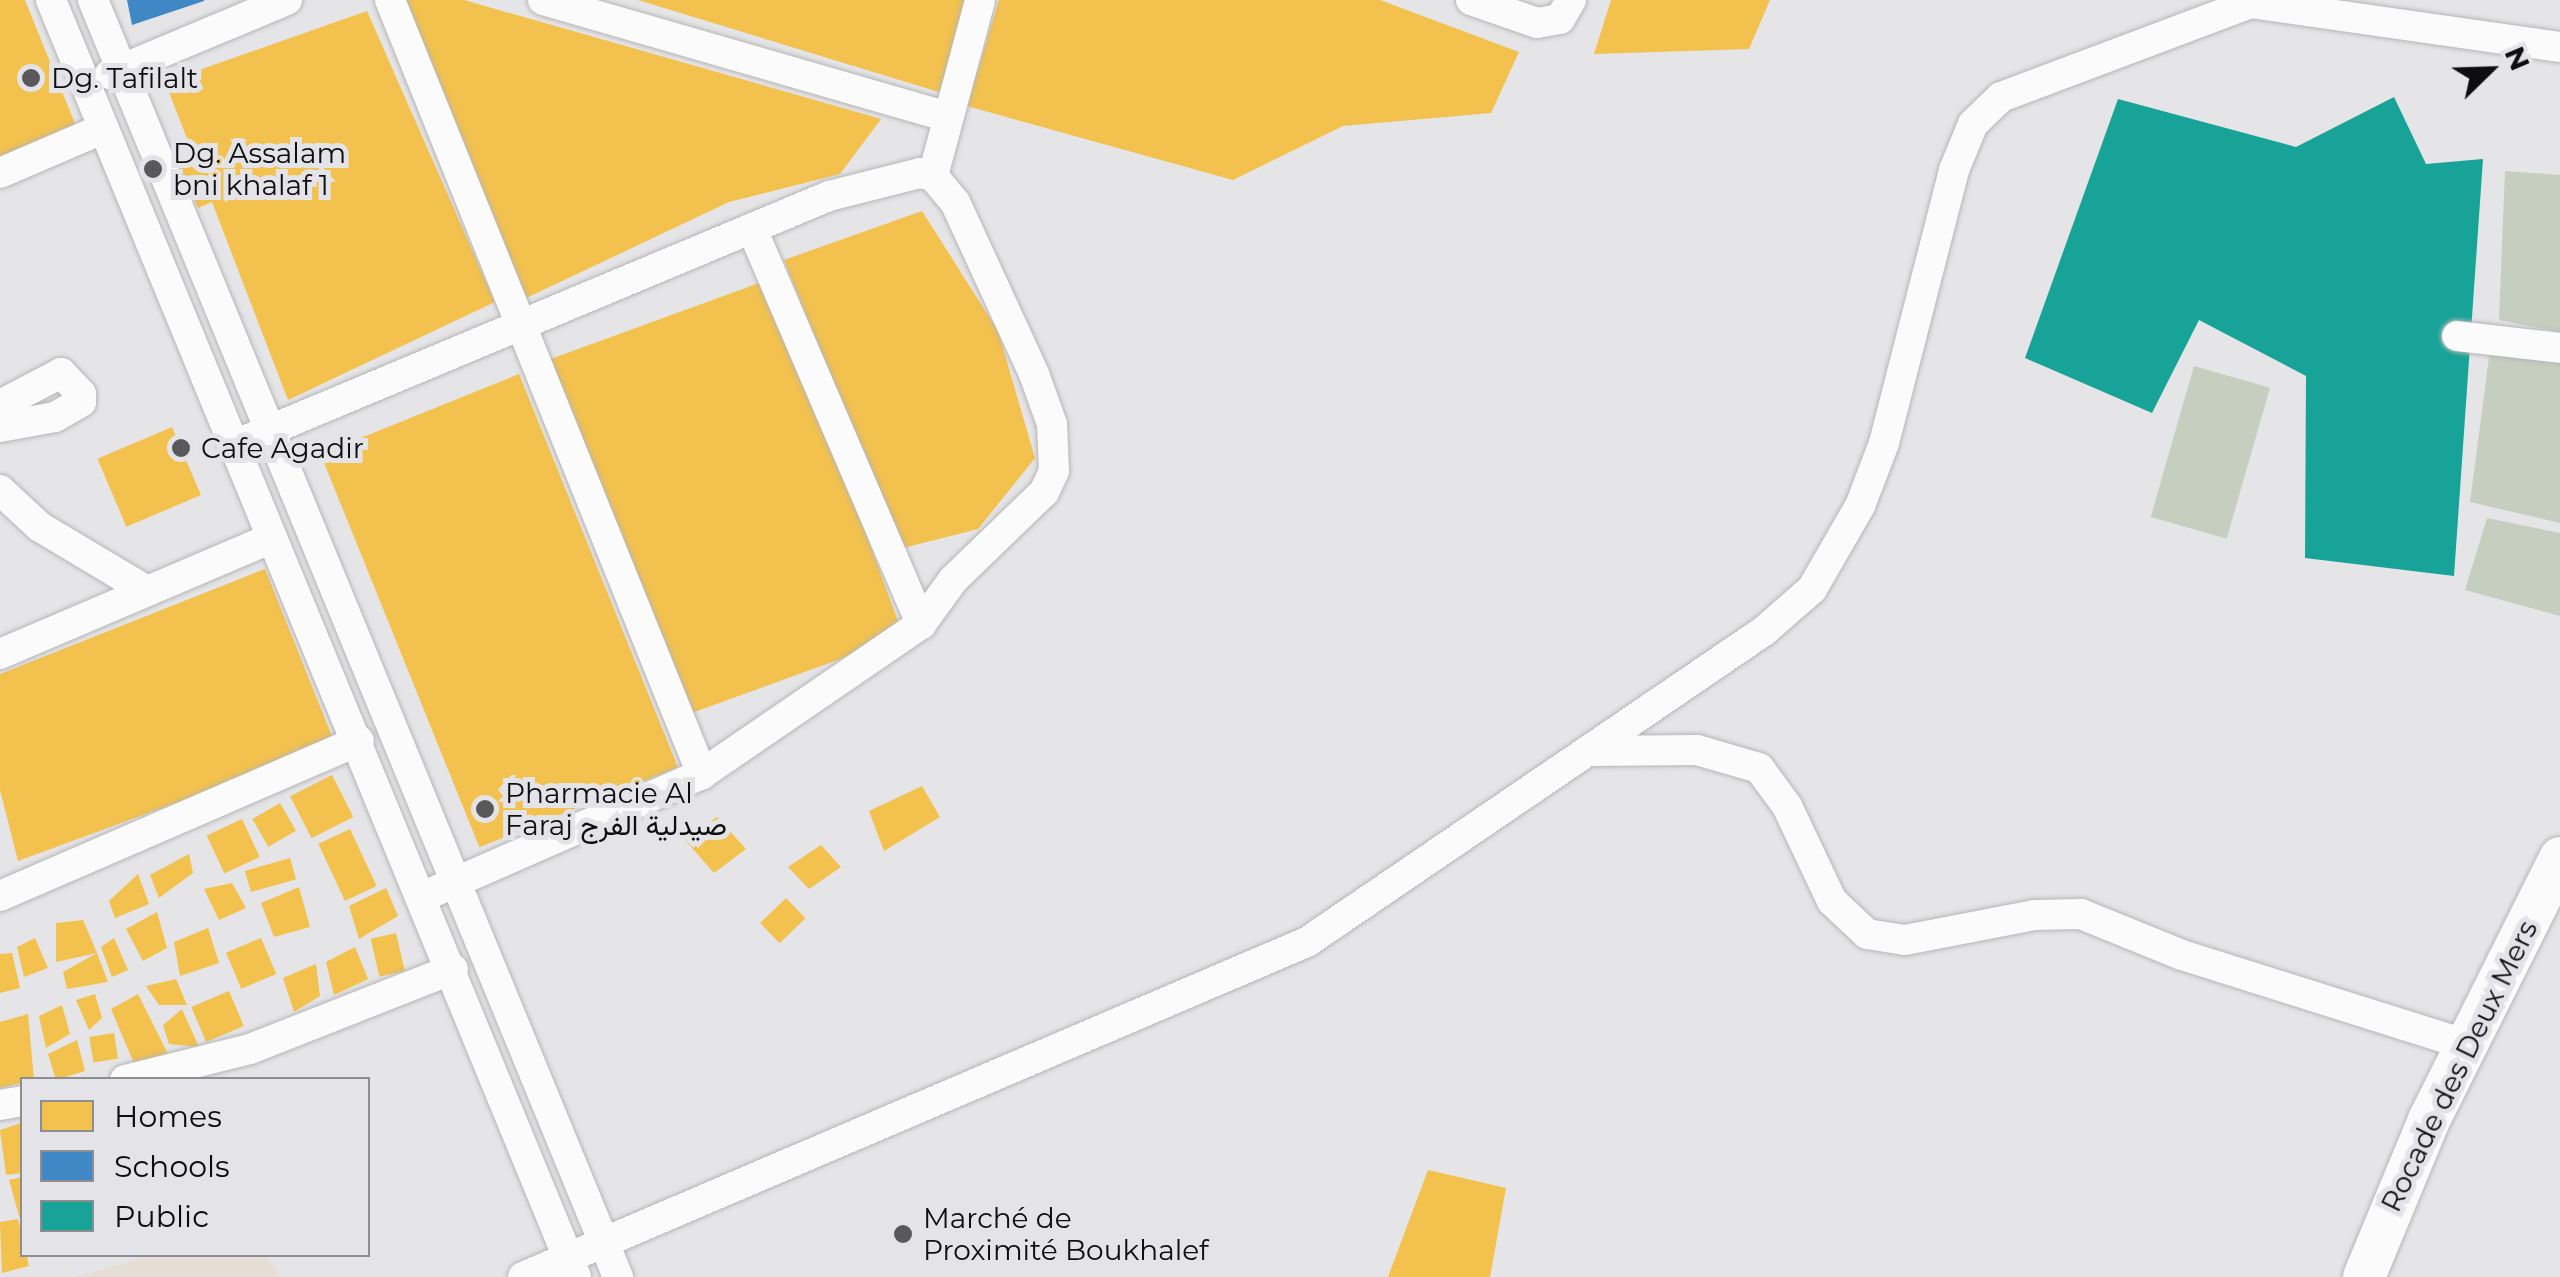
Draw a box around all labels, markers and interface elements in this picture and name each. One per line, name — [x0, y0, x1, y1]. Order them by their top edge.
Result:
north arrow — [2440, 20, 2540, 120]
text: N — [2498, 41, 2538, 75]
place label: Dg. Tafilalt — [51, 61, 198, 95]
marker: Dg. Tafilalt — [20, 67, 42, 89]
place label: Dg. Assalam bni khalaf 1 — [173, 136, 346, 202]
marker: Dg. Assalam bni khalaf 1 — [142, 158, 164, 180]
place label: Cafe Agadir — [201, 431, 364, 465]
marker: Cafe Agadir — [170, 437, 192, 459]
place label: Pharmacie Al Faraj صيدلية الفرج — [505, 776, 727, 842]
marker: Pharmacie Al Faraj صيدلية الفرج — [474, 798, 496, 820]
street label: Rocade des Deux Mers — [2374, 915, 2544, 1217]
legend — [20, 1077, 370, 1257]
text: Homes — [114, 1098, 222, 1135]
text: Schools — [114, 1148, 230, 1185]
text: Public — [114, 1198, 209, 1235]
place label: Marché de Proximité Boukhalef — [923, 1201, 1209, 1267]
marker: Marché de Proximité Boukhalef — [892, 1223, 914, 1245]

